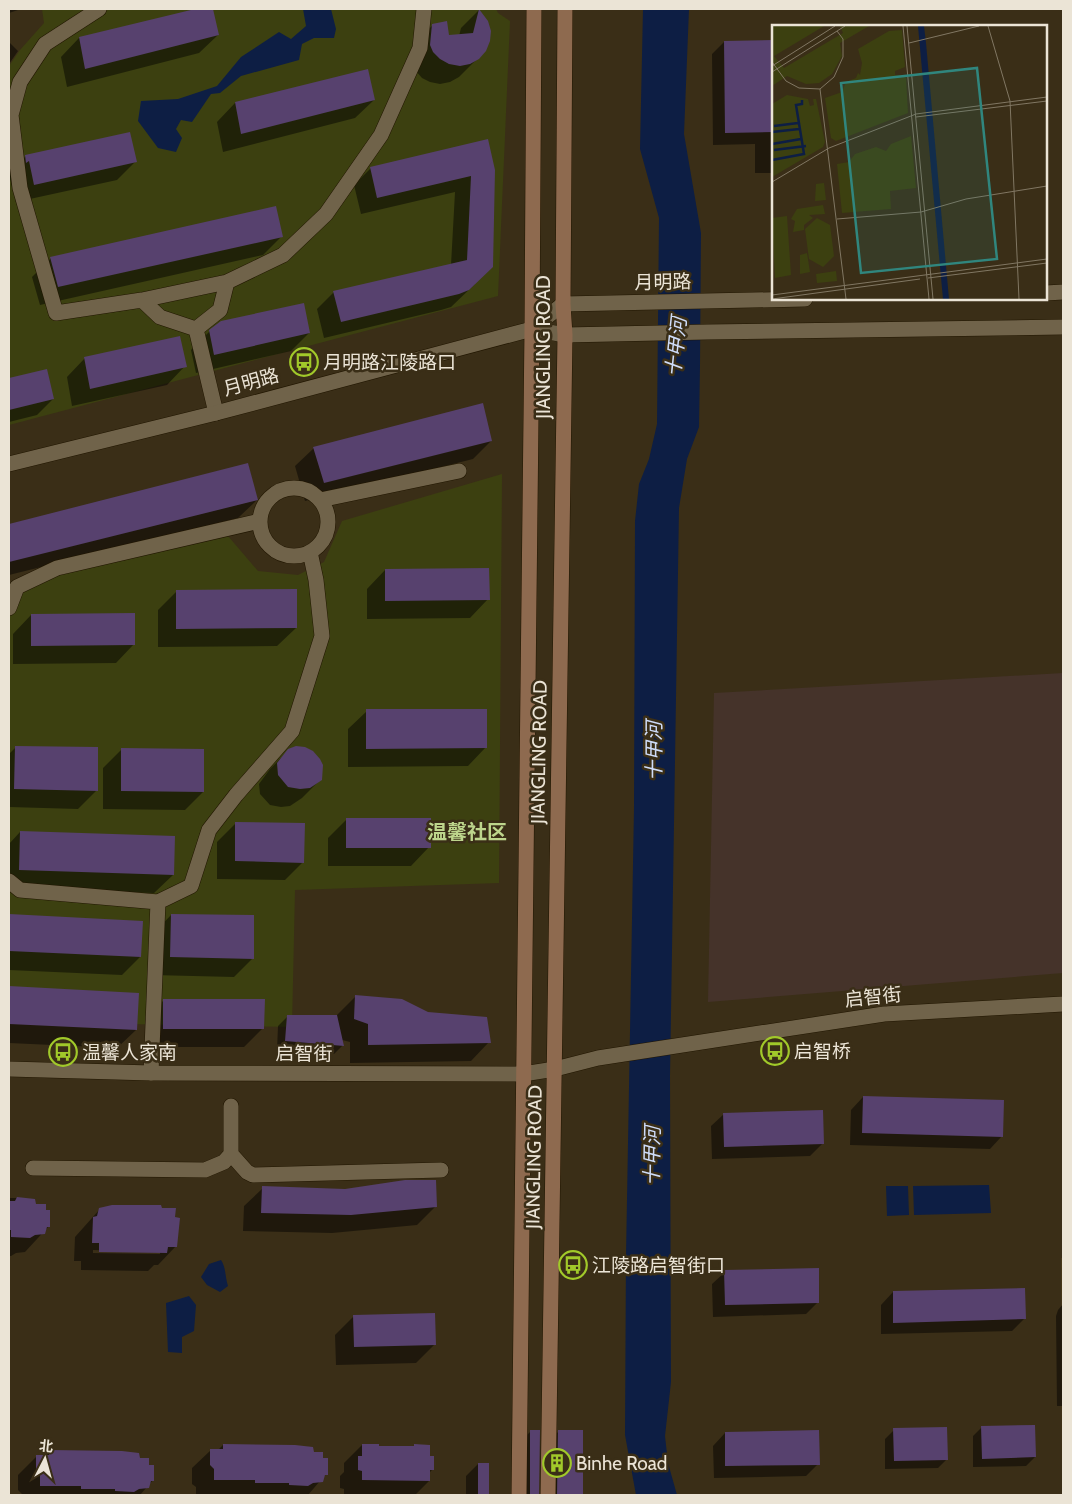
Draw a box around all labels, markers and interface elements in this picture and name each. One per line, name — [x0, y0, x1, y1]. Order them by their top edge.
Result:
inset map — [772, 25, 1047, 300]
street label: 月明路 — [634, 270, 692, 294]
street label: JIANGLING ROAD — [532, 275, 555, 420]
water label: 十甲河 — [661, 312, 691, 378]
bus stop icon: 月明路江陵路口 — [289, 347, 319, 377]
place label: 月明路江陵路口 — [323, 351, 456, 374]
street label: 月明路 — [220, 364, 282, 400]
street label: JIANGLING ROAD — [526, 680, 552, 825]
water label: 十甲河 — [642, 717, 666, 781]
district label: 温馨社区 — [427, 820, 507, 844]
street label: 启智街 — [843, 983, 903, 1011]
bus stop icon: 启智桥 — [760, 1036, 790, 1066]
bus stop icon: 温馨人家南 — [48, 1037, 78, 1067]
place label: 启智桥 — [794, 1040, 851, 1063]
place label: 温馨人家南 — [82, 1041, 177, 1064]
street label: 启智街 — [275, 1042, 333, 1065]
street label: JIANGLING ROAD — [521, 1085, 547, 1230]
water label: 十甲河 — [639, 1122, 665, 1186]
bus stop icon: 江陵路启智街口 — [558, 1250, 588, 1280]
place label: 江陵路启智街口 — [592, 1254, 725, 1277]
north arrow — [20, 1434, 70, 1484]
text: 北 — [38, 1436, 54, 1456]
building icon: Binhe Road — [542, 1448, 572, 1478]
place label: Binhe Road — [576, 1452, 667, 1475]

